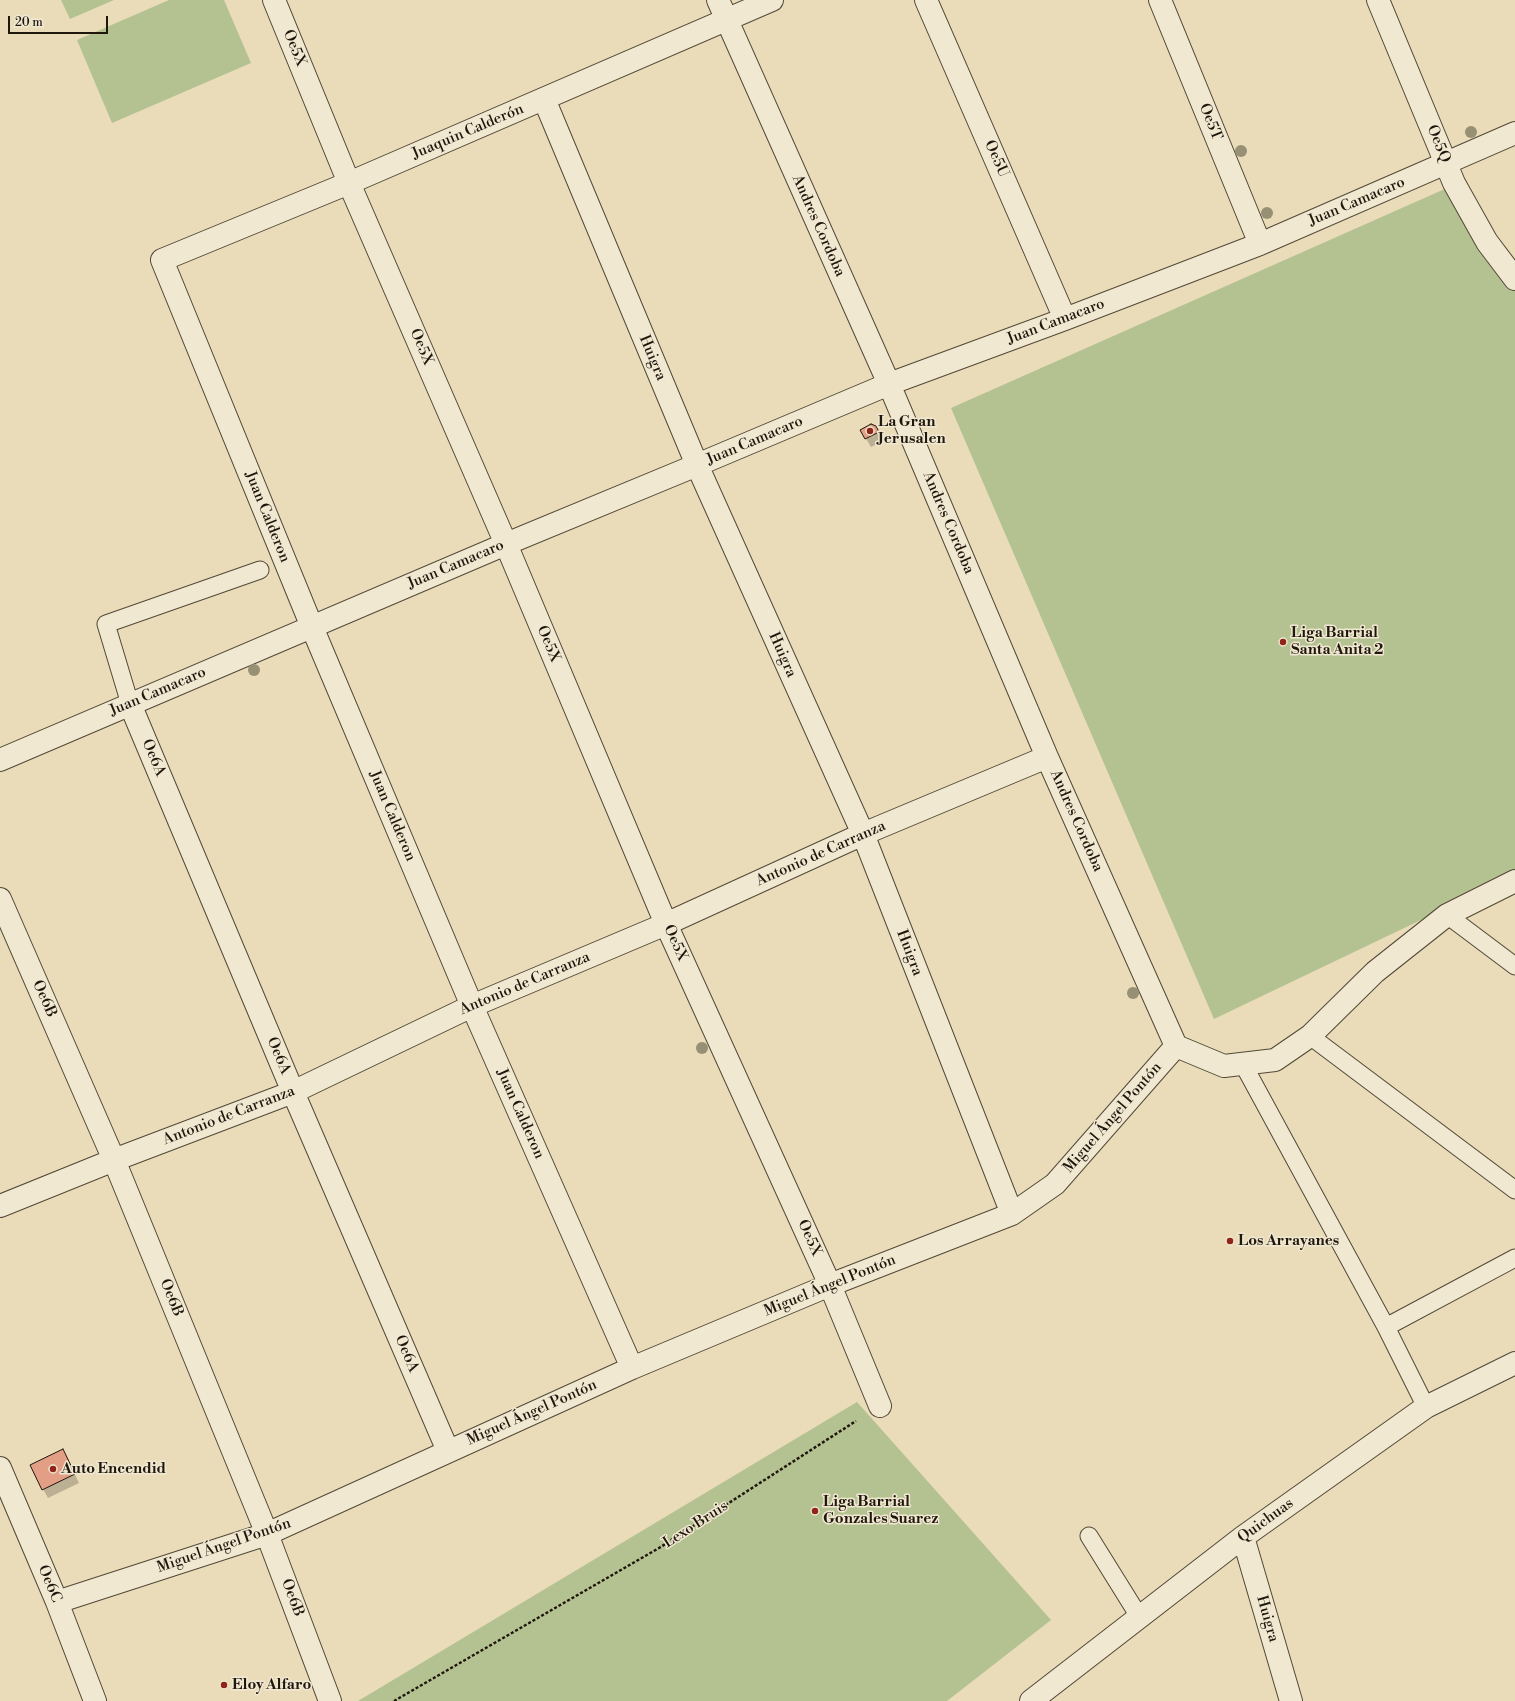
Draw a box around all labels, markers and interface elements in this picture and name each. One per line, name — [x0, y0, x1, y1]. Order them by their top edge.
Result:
scale bar — [10, 8, 110, 34]
text: 20 m — [15, 15, 43, 30]
street label: Oe5X — [279, 27, 309, 69]
street label: Juaquin Calderón — [410, 100, 526, 164]
street label: Oe5T — [1195, 101, 1225, 143]
street label: Oe5Q — [1422, 122, 1454, 166]
street label: Oe5U — [980, 138, 1012, 180]
street label: Andres Cordoba — [788, 172, 848, 280]
street label: Juan Camacaro — [1306, 174, 1408, 230]
street label: Juan Camacaro — [1005, 295, 1107, 349]
street label: Oe5X — [405, 326, 437, 368]
street label: Huigra — [634, 333, 670, 383]
street label: Juan Camacaro — [704, 413, 806, 469]
place label: La Gran Jerusalen — [878, 413, 946, 448]
marker: La Gran Jerusalen — [865, 426, 875, 436]
street label: Juan Calderon — [241, 469, 293, 565]
street label: Andres Cordoba — [918, 469, 978, 577]
street label: Juan Camacaro — [405, 537, 507, 593]
street label: Oe5X — [532, 623, 564, 665]
place label: Liga Barrial Santa Anita 2 — [1291, 624, 1383, 659]
street label: Huigra — [764, 630, 800, 680]
marker: Liga Barrial Santa Anita 2 — [1278, 637, 1288, 647]
street label: Juan Camacaro — [107, 664, 209, 720]
street label: Oe6A — [137, 737, 169, 779]
street label: Andres Cordoba — [1046, 767, 1106, 875]
street label: Juan Calderon — [365, 768, 419, 864]
street label: Antonio de Carranza — [753, 817, 889, 891]
street label: Oe5X — [659, 922, 691, 964]
street label: Huigra — [892, 928, 926, 978]
street label: Antonio de Carranza — [457, 948, 593, 1020]
street label: Oe6B — [28, 978, 60, 1020]
street label: Oe6A — [262, 1035, 294, 1077]
street label: Miguel Ángel Pontón — [1060, 1059, 1166, 1177]
street label: Juan Calderon — [492, 1066, 548, 1162]
street label: Antonio de Carranza — [161, 1083, 297, 1149]
street label: Oe5X — [793, 1217, 825, 1259]
place label: Los Arrayanes — [1238, 1232, 1339, 1250]
marker: Los Arrayanes — [1225, 1236, 1235, 1246]
street label: Miguel Ángel Pontón — [761, 1251, 899, 1321]
street label: Oe6B — [155, 1277, 187, 1319]
street label: Oe6A — [390, 1333, 422, 1375]
street label: Miguel Ángel Pontón — [464, 1376, 600, 1450]
place label: Auto Encendid — [61, 1460, 166, 1478]
marker: Auto Encendid — [48, 1464, 58, 1474]
place label: Liga Barrial Gonzales Suarez — [823, 1493, 938, 1528]
street label: Quichuas — [1235, 1495, 1297, 1547]
street label: Lexo Bruis — [660, 1497, 732, 1553]
marker: Liga Barrial Gonzales Suarez — [810, 1506, 820, 1516]
street label: Miguel Ángel Pontón — [155, 1515, 293, 1577]
street label: Oe6C — [33, 1563, 65, 1605]
street label: Oe6B — [277, 1577, 307, 1619]
street label: Huigra — [1252, 1594, 1282, 1644]
place label: Eloy Alfaro — [232, 1676, 311, 1694]
marker: Eloy Alfaro — [219, 1680, 229, 1690]

